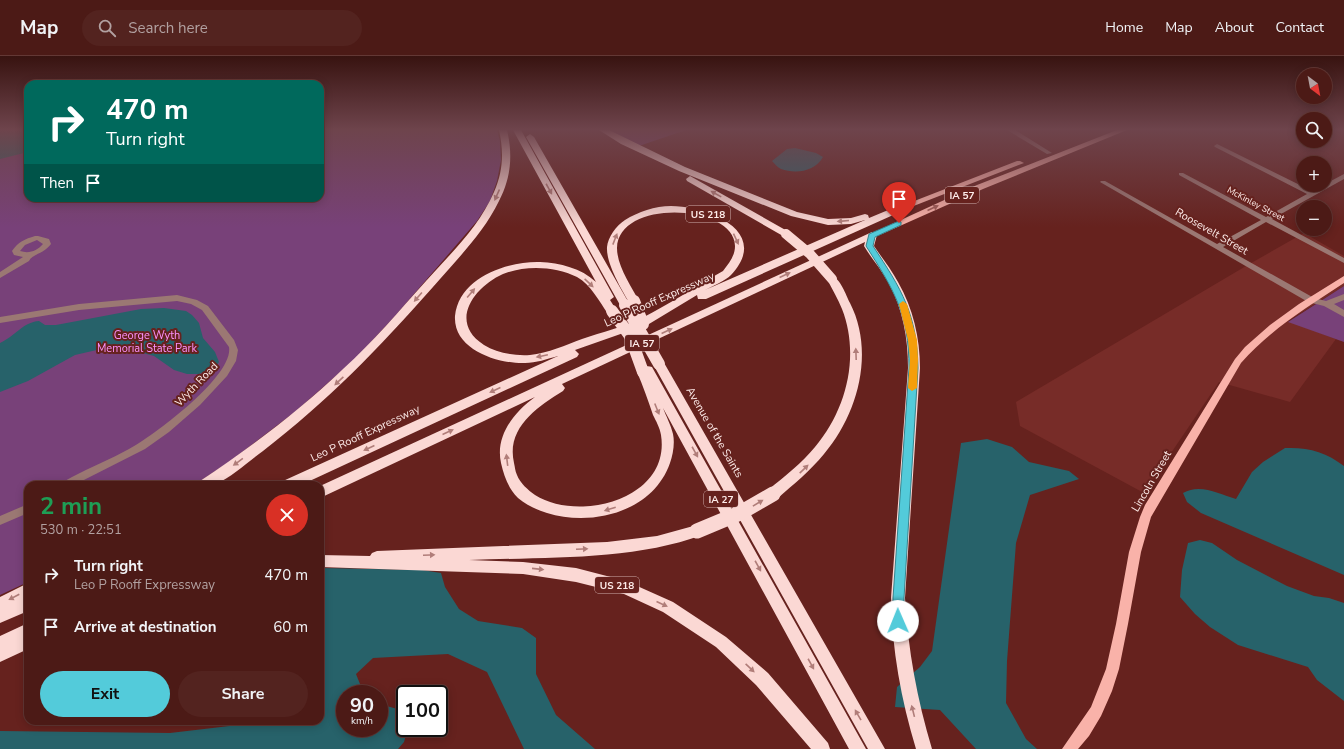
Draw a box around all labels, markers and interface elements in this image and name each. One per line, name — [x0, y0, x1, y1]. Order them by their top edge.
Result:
search box — [82, 10, 362, 46]
text: Map — [20, 15, 58, 41]
icon: search — [96, 17, 118, 39]
text: Search here — [128, 18, 208, 38]
text: Home — [1105, 18, 1143, 37]
text: Map — [1165, 18, 1193, 37]
text: About — [1215, 18, 1254, 37]
text: Contact — [1276, 18, 1324, 37]
north arrow — [1296, 68, 1332, 104]
map controls — [1296, 68, 1332, 236]
text: 470 m — [106, 91, 189, 129]
icon: right — [40, 96, 92, 148]
button: search — [1296, 112, 1332, 148]
text: Turn right — [106, 127, 185, 151]
button: + — [1296, 156, 1332, 192]
icon: arrive — [82, 172, 104, 194]
text: Then — [40, 173, 74, 193]
pin — [882, 182, 916, 223]
one-way arrow — [545, 183, 552, 195]
street label: McKinley Street — [1225, 184, 1288, 225]
road number: IA 57 — [945, 187, 979, 203]
icon: arrive — [888, 188, 910, 210]
one-way arrow — [494, 190, 500, 201]
one-way arrow — [710, 190, 722, 197]
button: − — [1296, 200, 1332, 236]
street label: Roosevelt Street — [1173, 204, 1251, 258]
one-way arrow — [927, 205, 938, 211]
road number: US 218 — [686, 206, 730, 222]
one-way arrow — [837, 218, 849, 225]
one-way arrow — [612, 233, 618, 245]
one-way arrow — [733, 233, 739, 244]
street label: Leo P Rooff Expressway — [602, 268, 717, 331]
one-way arrow — [779, 272, 791, 278]
one-way arrow — [584, 278, 594, 287]
one-way arrow — [467, 287, 476, 298]
one-way arrow — [413, 292, 422, 303]
park label: George Wyth Memorial State Park — [97, 328, 198, 356]
one-way arrow — [662, 328, 673, 334]
road number: IA 57 — [625, 335, 659, 351]
one-way arrow — [853, 348, 860, 360]
one-way arrow — [536, 354, 548, 360]
street label: Wyth Road — [171, 359, 221, 410]
one-way arrow — [333, 376, 344, 385]
street label: Avenue of the Saints — [683, 384, 747, 480]
one-way arrow — [490, 387, 501, 393]
street label: Leo P Rooff Expressway — [308, 401, 423, 465]
one-way arrow — [655, 403, 661, 415]
one-way arrow — [442, 429, 453, 435]
one-way arrow — [363, 445, 374, 451]
one-way arrow — [692, 446, 699, 458]
street label: Lincoln Street — [1128, 448, 1175, 515]
one-way arrow — [504, 454, 510, 467]
one-way arrow — [232, 458, 243, 466]
one-way arrow — [799, 464, 809, 474]
text: 2 min — [40, 490, 102, 522]
road number: IA 27 — [704, 491, 738, 507]
button: close — [266, 494, 308, 536]
one-way arrow — [752, 500, 764, 507]
one-way arrow — [604, 506, 616, 512]
text: 530 m · 22:51 — [40, 521, 122, 539]
one-way arrow — [576, 546, 588, 553]
one-way arrow — [423, 551, 435, 558]
text: Turn right — [74, 556, 143, 576]
one-way arrow — [754, 560, 761, 572]
icon: right — [40, 564, 62, 586]
text: 470 m — [264, 565, 308, 585]
one-way arrow — [532, 566, 544, 572]
text: Leo P Rooff Expressway — [74, 576, 215, 594]
road number: US 218 — [595, 577, 639, 593]
one-way arrow — [8, 594, 20, 600]
position arrow — [877, 600, 919, 642]
one-way arrow — [656, 601, 668, 607]
icon: arrive — [40, 616, 62, 638]
text: Arrive at destination — [74, 617, 217, 637]
text: 60 m — [273, 617, 308, 637]
one-way arrow — [808, 658, 815, 670]
one-way arrow — [745, 663, 755, 673]
button: Exit — [40, 671, 170, 717]
button: Share — [178, 671, 308, 717]
speed limit sign: 100 — [396, 685, 448, 737]
text: 90 — [350, 692, 374, 719]
one-way arrow — [910, 705, 916, 718]
one-way arrow — [855, 709, 862, 721]
text: km/h — [351, 714, 373, 728]

